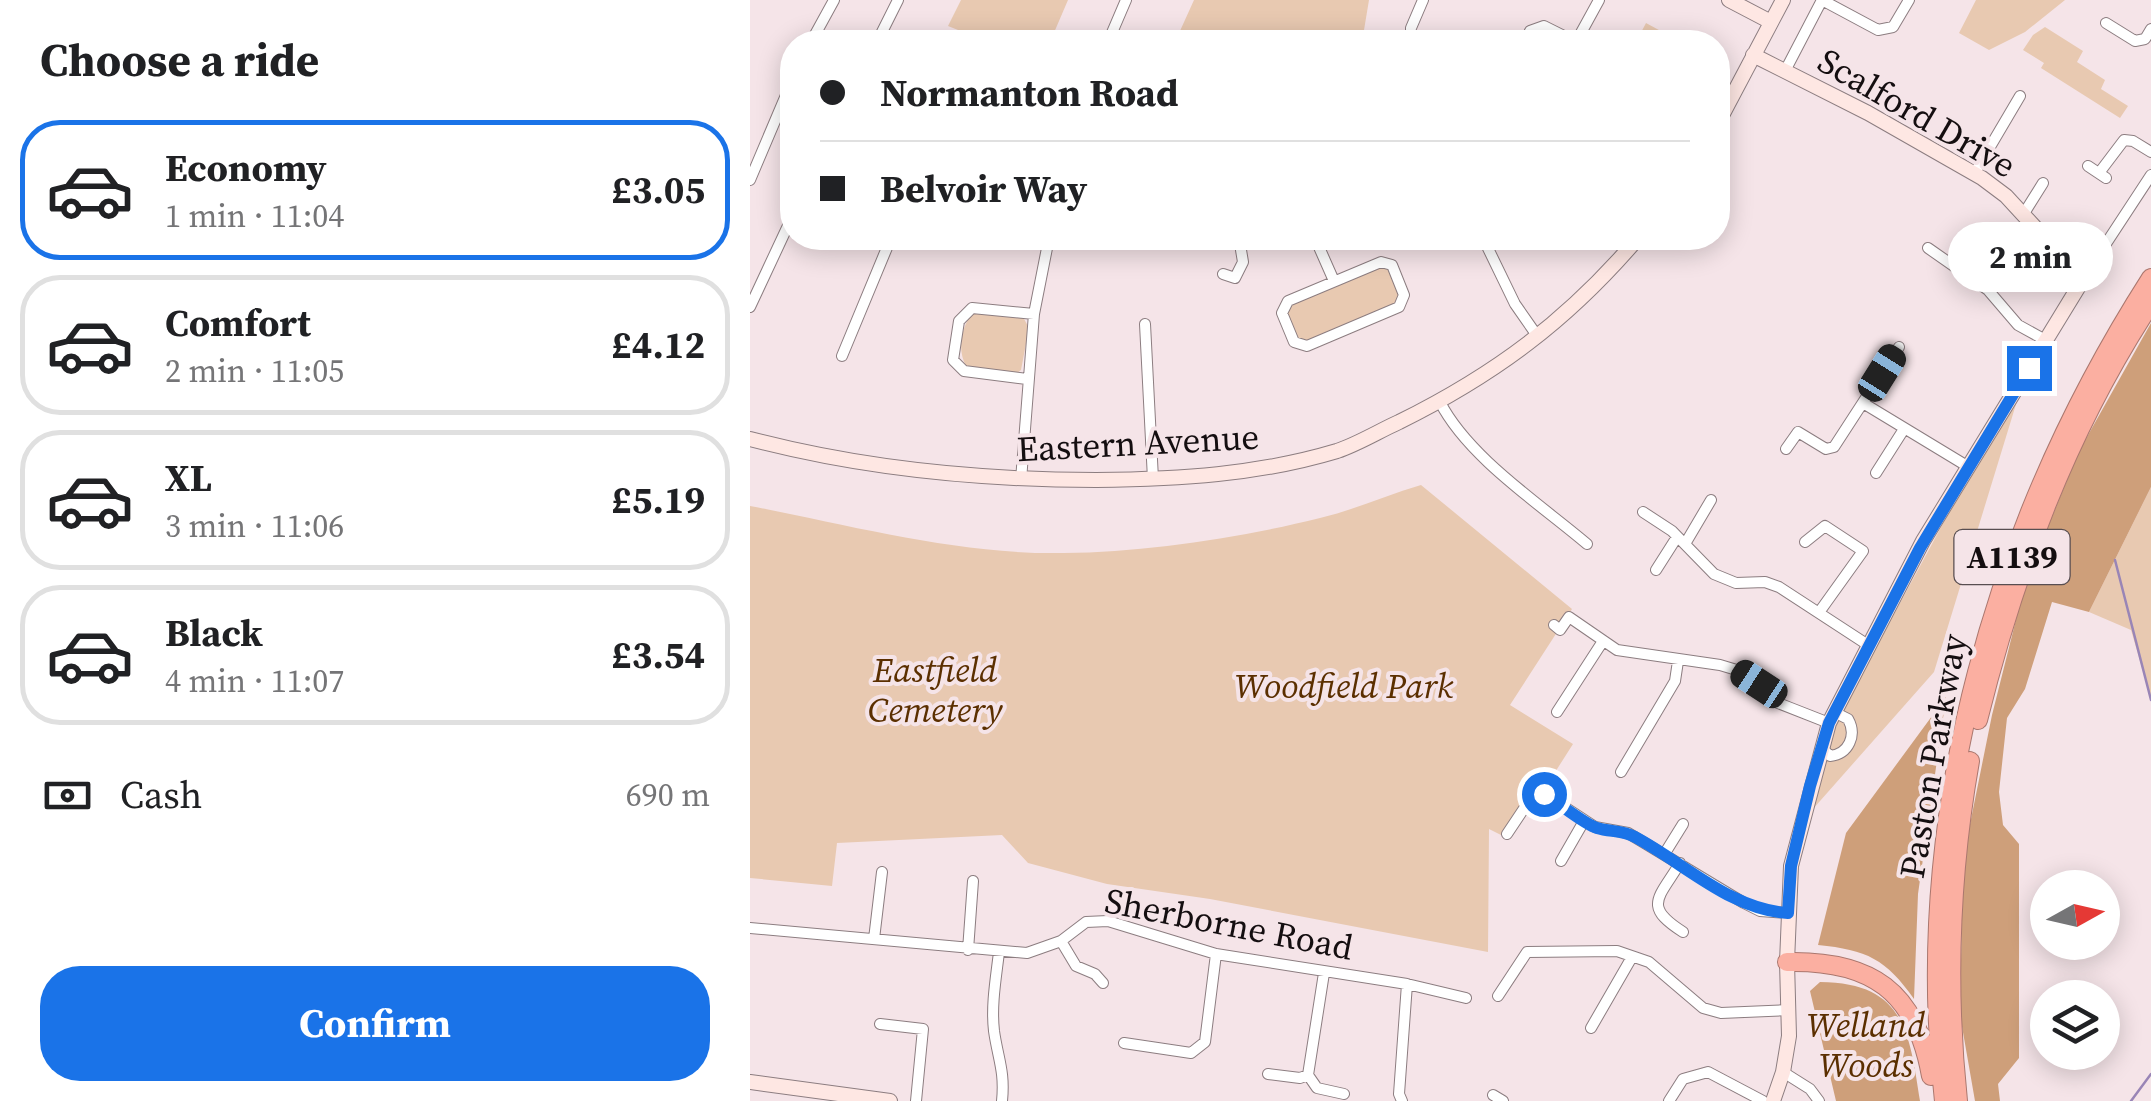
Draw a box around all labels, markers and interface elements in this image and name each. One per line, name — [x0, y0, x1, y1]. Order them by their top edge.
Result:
text: Choose a ride — [40, 29, 319, 91]
street label: Scalford Drive — [1809, 37, 2025, 189]
text: Normanton Road — [880, 67, 1179, 119]
text: Economy — [165, 142, 327, 194]
icon: car — [45, 145, 135, 235]
text: Belvoir Way — [880, 163, 1087, 215]
text: £3.05 — [611, 164, 705, 216]
text: 1 min · 11:04 — [165, 194, 344, 238]
callout: 2 min — [1946, 223, 2112, 293]
text: 2 min — [1989, 235, 2072, 279]
text: Comfort — [165, 297, 311, 349]
icon: car — [45, 300, 135, 390]
text: £4.12 — [611, 319, 705, 371]
car — [1853, 340, 1911, 406]
route end — [2007, 346, 2052, 391]
text: 2 min · 11:05 — [165, 349, 344, 393]
street label: Eastern Avenue — [1016, 413, 1260, 473]
text: XL — [165, 452, 212, 504]
icon: car — [45, 455, 135, 545]
text: £5.19 — [611, 474, 705, 526]
text: 3 min · 11:06 — [165, 504, 344, 548]
road number: A1139 — [1954, 530, 2070, 584]
text: Black — [165, 607, 263, 659]
icon: car — [45, 610, 135, 700]
text: £3.54 — [611, 629, 705, 681]
street label: Paston Parkway — [1888, 630, 1978, 882]
park label: Eastfield Cemetery — [868, 646, 1004, 734]
car — [1726, 655, 1792, 713]
text: 4 min · 11:07 — [165, 659, 344, 703]
park label: Woodfield Park — [1235, 662, 1454, 710]
icon: cash — [40, 768, 95, 823]
text: Cash — [120, 769, 202, 821]
route start — [1522, 772, 1567, 817]
text: 690 m — [626, 773, 710, 817]
north arrow — [2030, 870, 2120, 960]
map controls — [2030, 870, 2120, 1070]
street label: Sherborne Road — [1101, 876, 1357, 972]
button: Confirm — [40, 966, 710, 1081]
button: layers — [2030, 980, 2120, 1070]
park label: Welland Woods — [1806, 1001, 1926, 1089]

